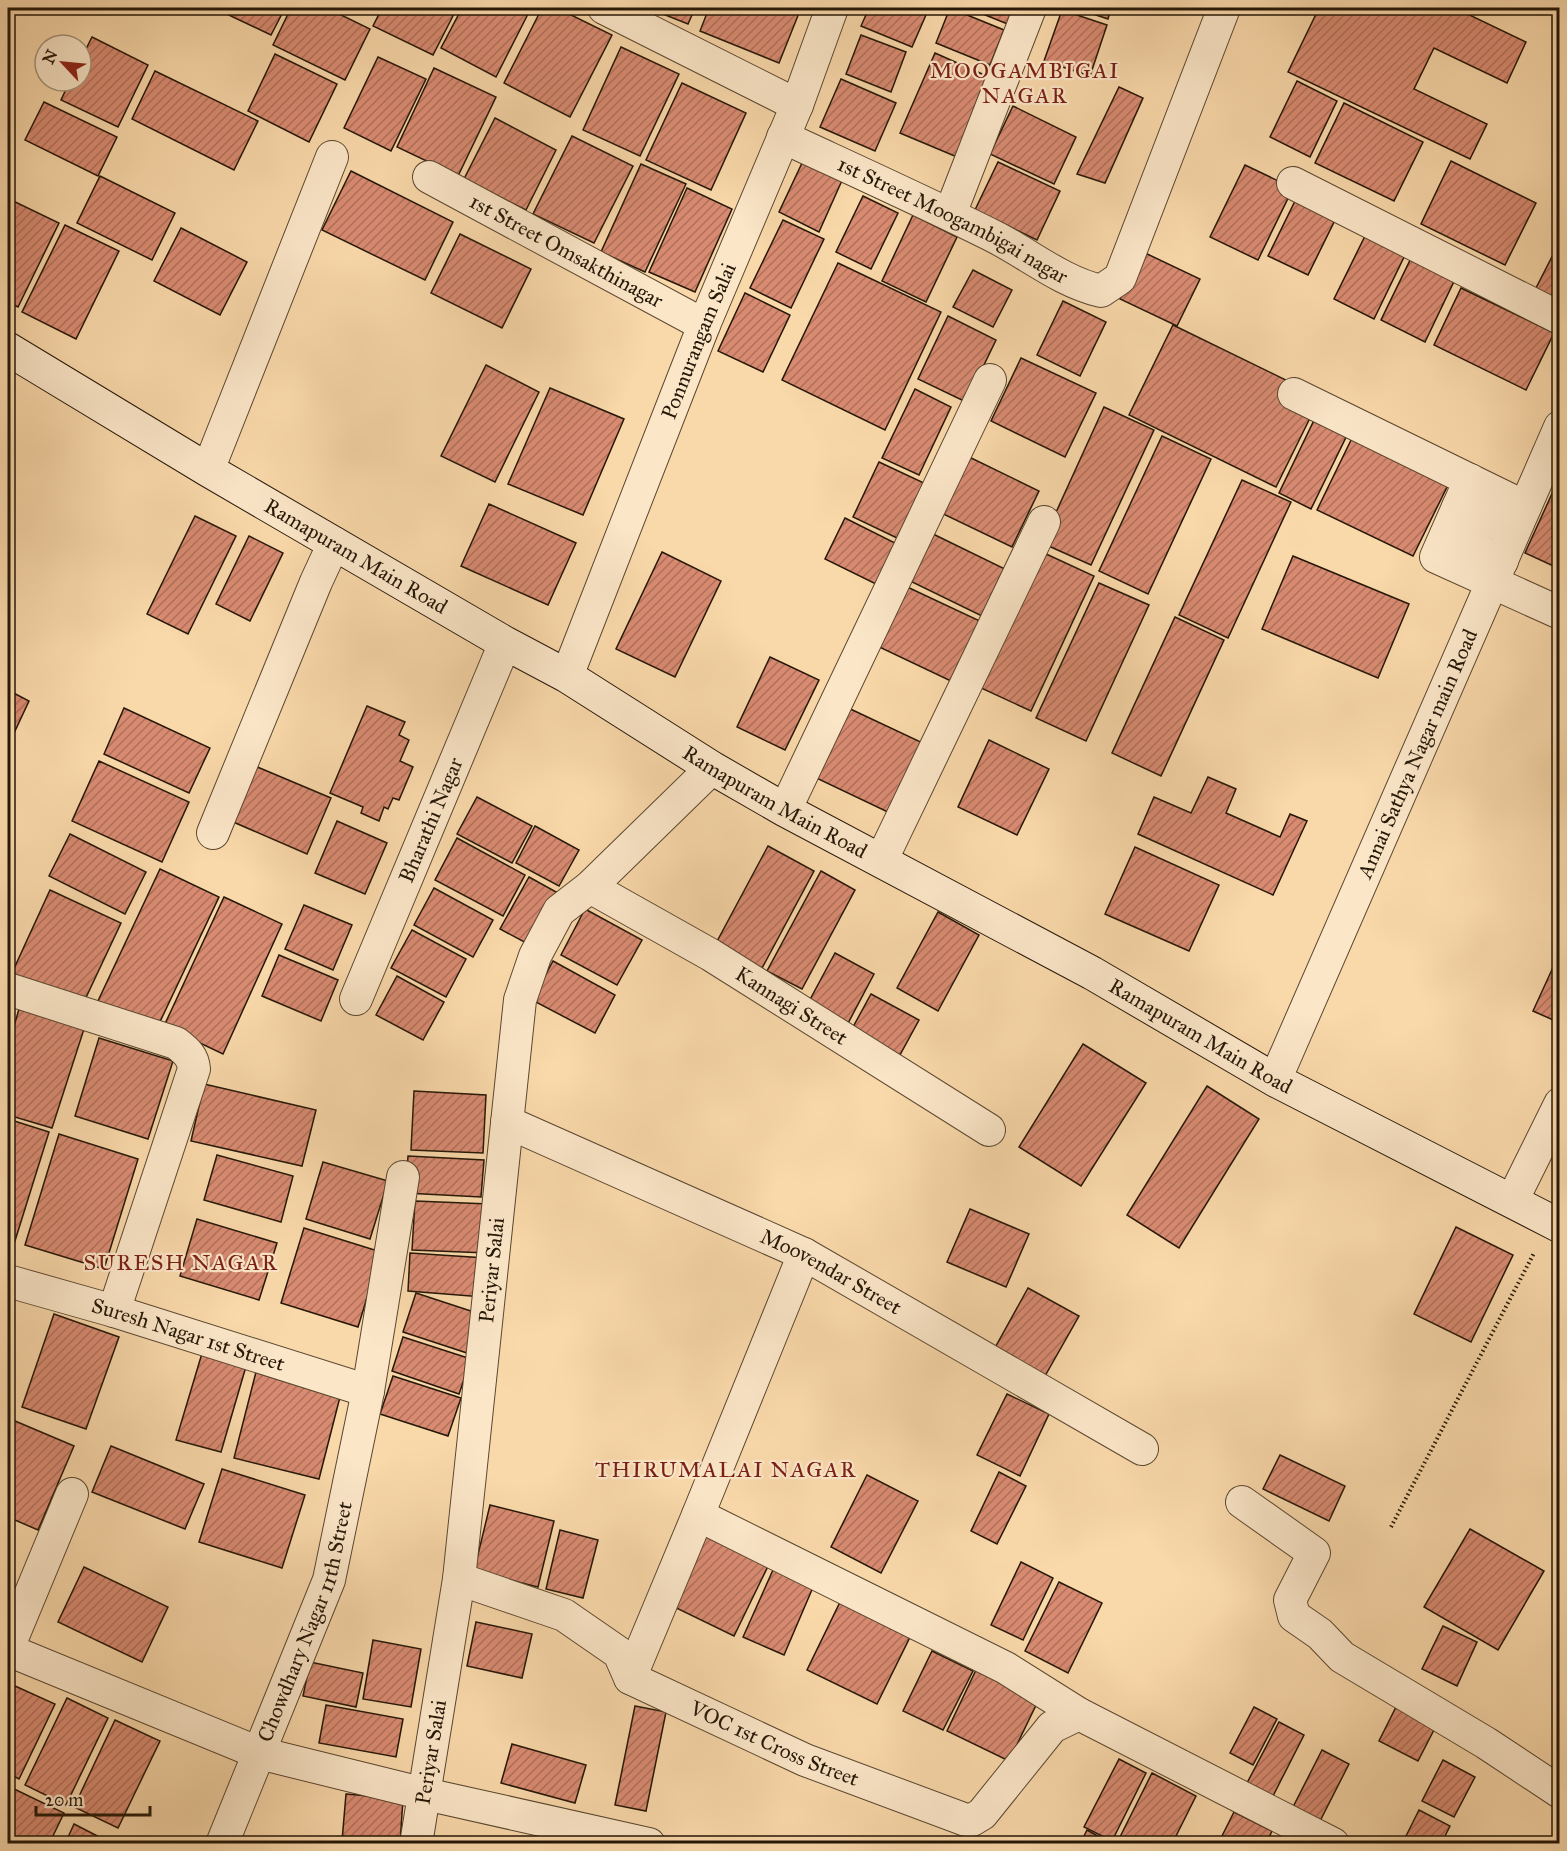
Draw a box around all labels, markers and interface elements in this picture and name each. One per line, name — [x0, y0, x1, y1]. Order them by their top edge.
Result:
north arrow — [33, 33, 93, 93]
text: N — [38, 46, 62, 67]
district label: MOOGAMBIGAI NAGAR — [930, 57, 1120, 109]
street label: 1st Street Moogambigai nagar — [833, 151, 1072, 290]
street label: 1st Street Omsakthinagar — [465, 188, 668, 314]
street label: Ponnurangam Salai — [656, 259, 742, 423]
street label: Ramapuram Main Road — [260, 493, 453, 620]
street label: Annai Sathya Nagar main Road — [1351, 625, 1483, 883]
street label: Ramapuram Main Road — [678, 740, 872, 864]
street label: Bharathi Nagar — [393, 753, 469, 887]
street label: Kannagi Street — [731, 961, 853, 1051]
street label: Ramapuram Main Road — [1104, 973, 1297, 1100]
street label: Periyar Salai — [473, 1216, 510, 1324]
street label: Moovendar Street — [756, 1223, 907, 1321]
district label: SURESH NAGAR — [84, 1249, 278, 1276]
street label: Suresh Nagar 1st Street — [89, 1292, 289, 1377]
district label: THIRUMALAI NAGAR — [595, 1456, 857, 1483]
street label: Chowdhary Nagar 11th Street — [252, 1499, 358, 1746]
street label: VOC 1st Cross Street — [685, 1695, 863, 1792]
street label: Periyar Salai — [410, 1698, 452, 1807]
scale bar — [36, 1779, 150, 1817]
text: 20 m — [45, 1789, 83, 1811]

